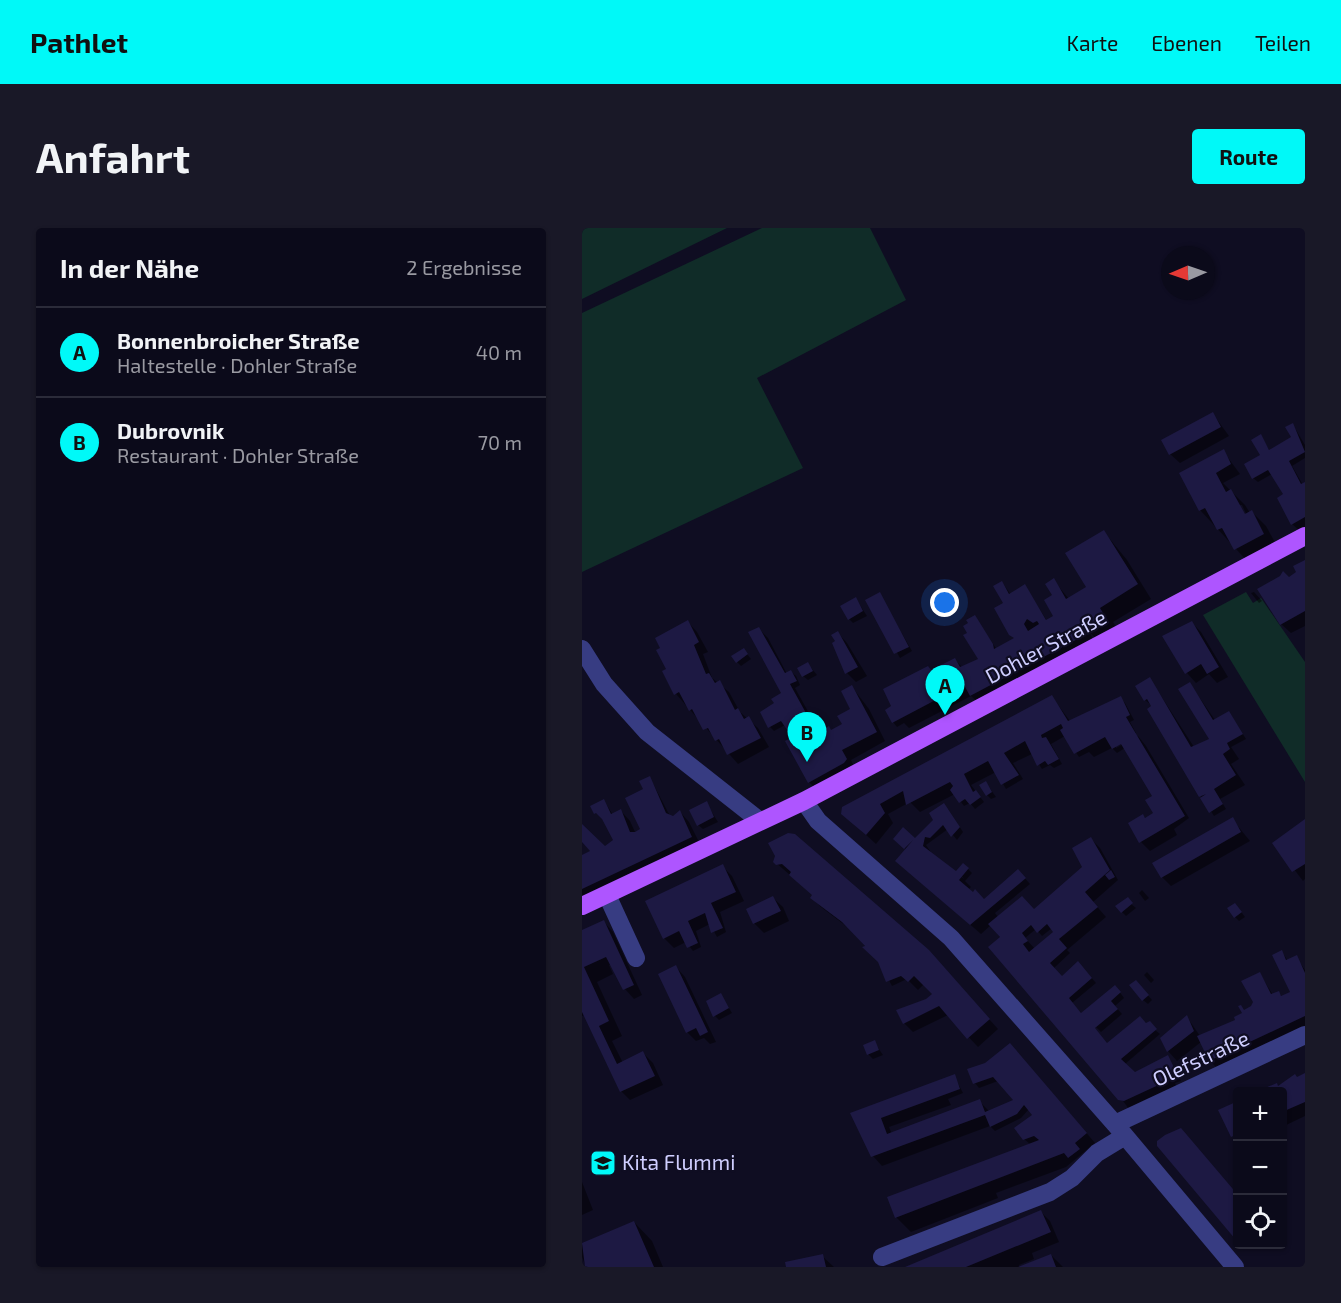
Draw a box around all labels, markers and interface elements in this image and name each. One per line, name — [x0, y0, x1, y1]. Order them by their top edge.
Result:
text: Pathlet — [30, 25, 128, 59]
text: Karte — [1067, 30, 1118, 55]
text: Ebenen — [1151, 30, 1222, 55]
text: Teilen — [1255, 30, 1311, 55]
button: Route — [1192, 129, 1305, 184]
text: Anfahrt — [36, 131, 190, 181]
north arrow — [1161, 246, 1215, 300]
text: In der Nähe — [60, 252, 199, 283]
text: 2 Ergebnisse — [406, 255, 522, 279]
text: Bonnenbroicher Straße — [117, 327, 360, 353]
text: A — [73, 340, 86, 364]
text: 40 m — [476, 340, 522, 364]
text: Haltestelle · Dohler Straße — [117, 353, 357, 377]
text: Dubrovnik — [117, 417, 224, 443]
text: B — [73, 430, 86, 454]
text: 70 m — [478, 430, 522, 454]
text: Restaurant · Dohler Straße — [117, 443, 359, 467]
your location — [930, 588, 959, 617]
street label: Dohler Straße — [981, 603, 1110, 688]
pin: A — [926, 666, 964, 715]
pin: B — [788, 712, 826, 762]
street label: Olefstraße — [1148, 1024, 1253, 1091]
map controls — [1233, 1087, 1287, 1249]
button: + — [1233, 1087, 1287, 1141]
button: − — [1233, 1141, 1287, 1195]
school or university icon: Kita Flummi — [588, 1148, 618, 1178]
place label: Kita Flummi — [622, 1149, 735, 1174]
button: locate — [1233, 1195, 1287, 1249]

